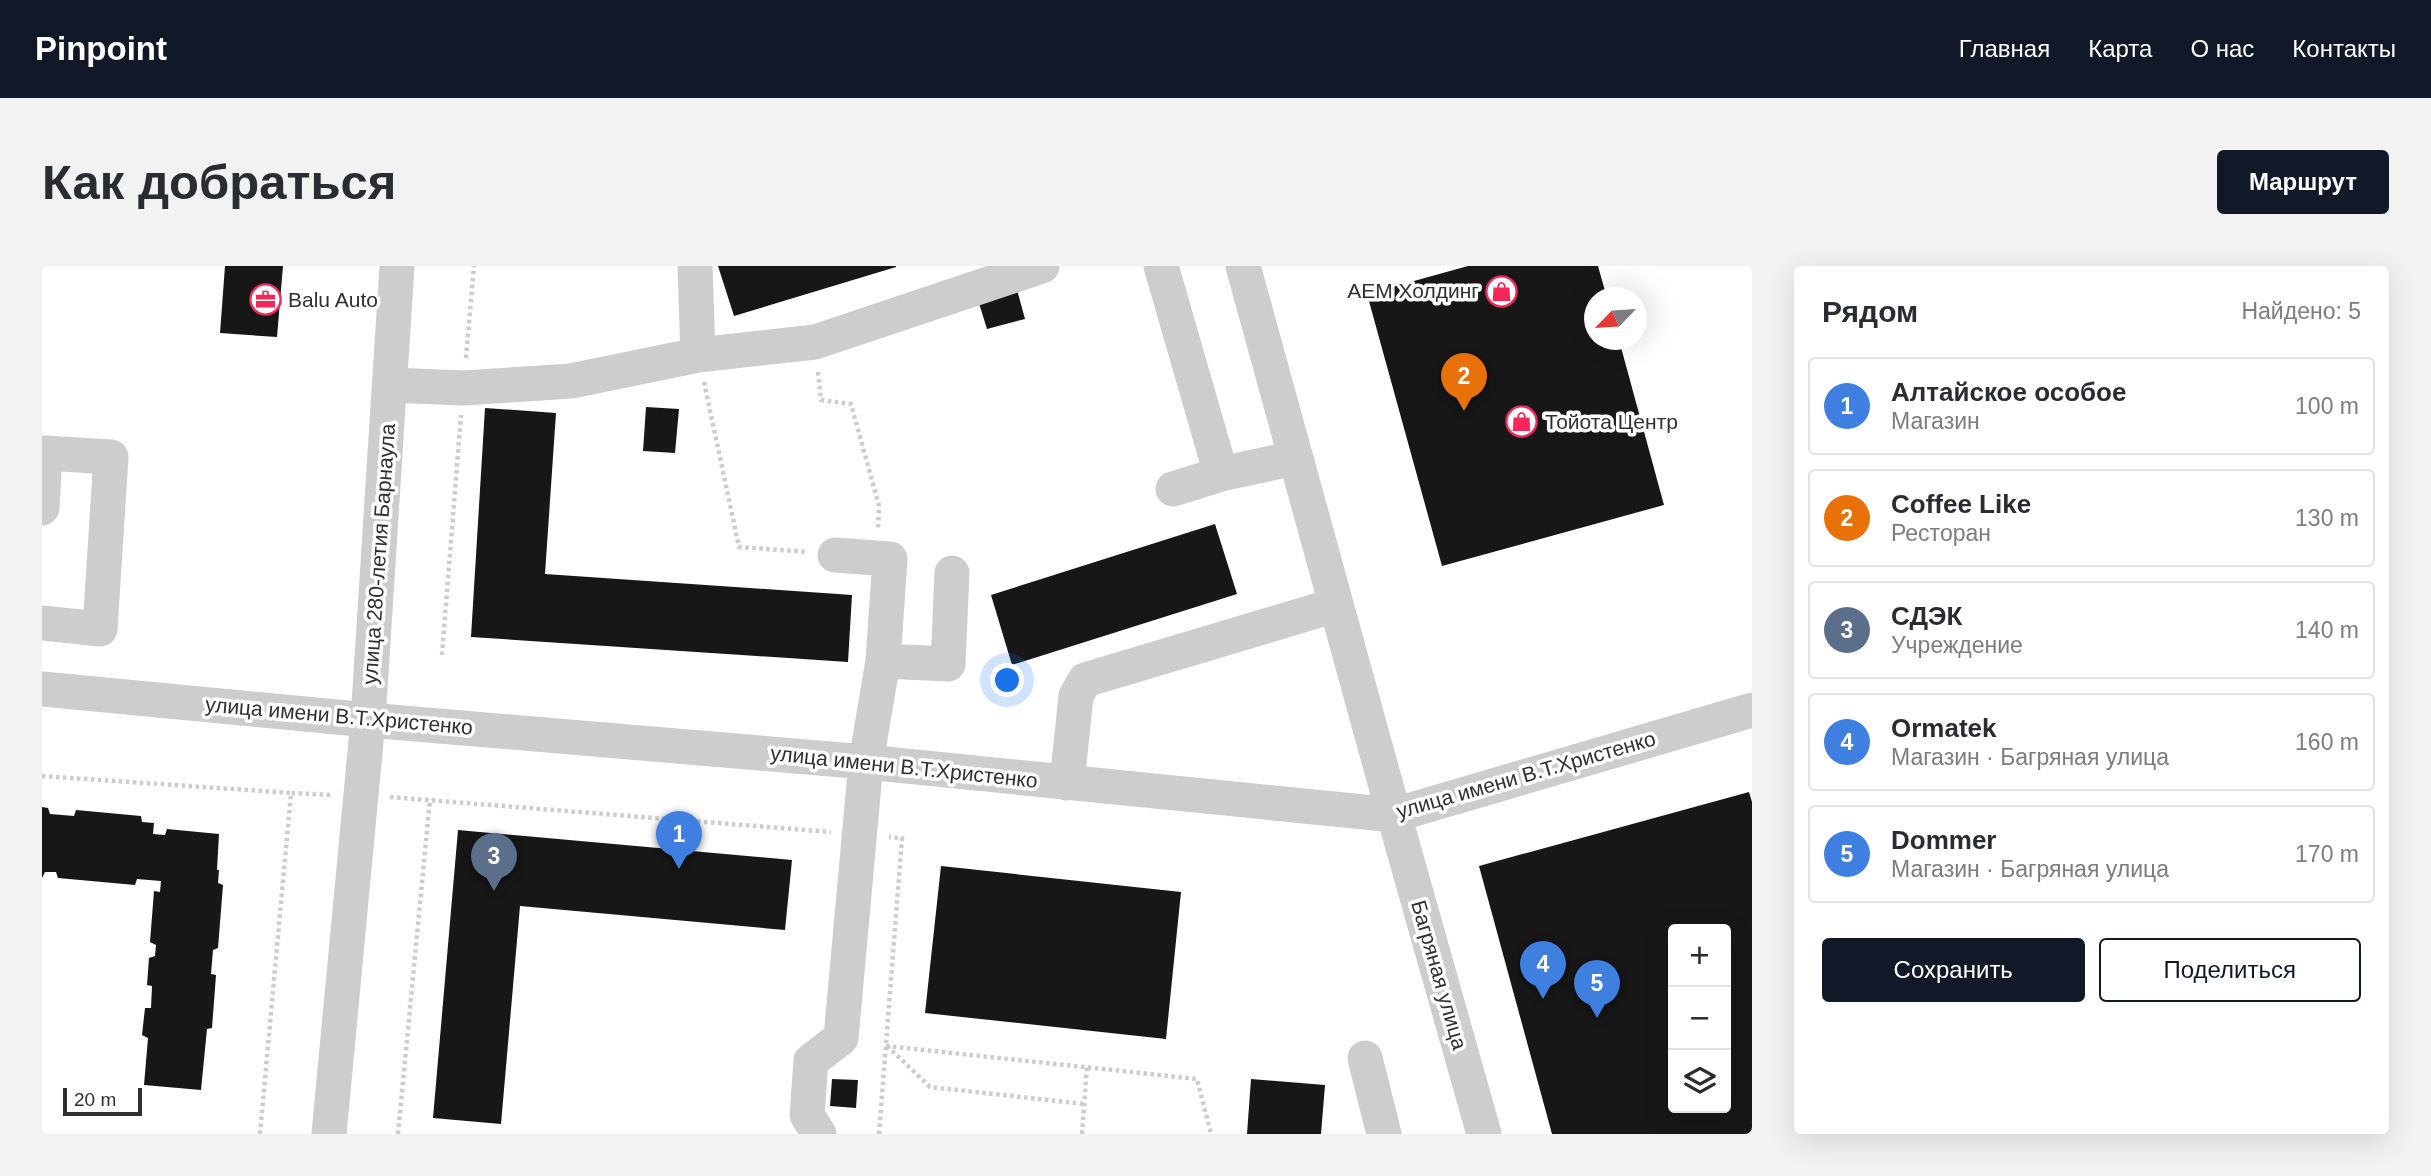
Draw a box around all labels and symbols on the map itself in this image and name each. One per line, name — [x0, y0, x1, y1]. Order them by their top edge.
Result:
shop icon: АЕМ Холдинг — [1485, 274, 1519, 308]
place label: АЕМ Холдинг — [1347, 279, 1479, 302]
office icon: Balu Auto — [248, 283, 282, 317]
north arrow — [1584, 287, 1647, 350]
place label: Balu Auto — [288, 288, 378, 311]
pin: 2 — [1441, 353, 1487, 411]
shop icon: Тойота Центр — [1505, 405, 1539, 439]
place label: Тойота Центр — [1545, 410, 1678, 433]
street label: улица 280-летия Барнаула — [358, 422, 399, 685]
your location — [990, 663, 1024, 697]
street label: улица имени В.Т.Христенко — [204, 692, 474, 739]
street label: улица имени В.Т.Христенко — [1394, 726, 1658, 823]
street label: улица имени В.Т.Христенко — [769, 741, 1039, 792]
pin: 1 — [656, 811, 702, 869]
pin: 3 — [471, 833, 517, 891]
street label: Багряная улица — [1407, 898, 1472, 1052]
pin: 4 — [1520, 941, 1566, 999]
pin: 5 — [1574, 960, 1620, 1018]
scale bar — [63, 1085, 142, 1117]

